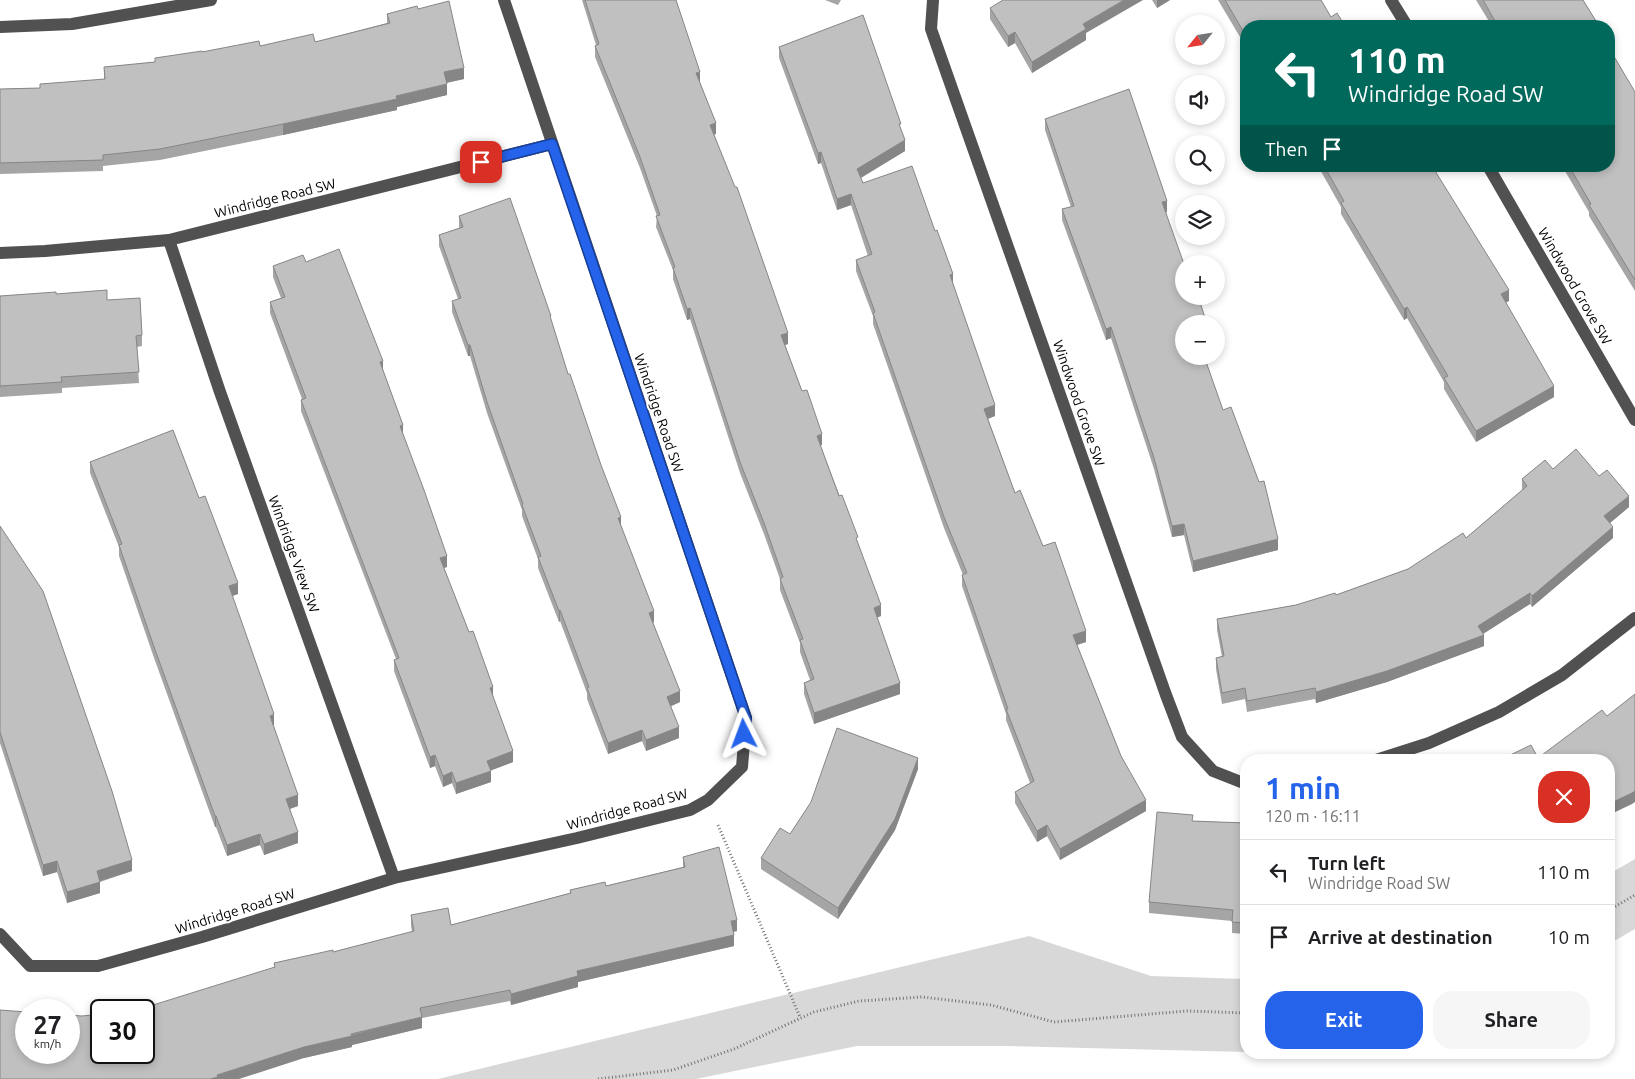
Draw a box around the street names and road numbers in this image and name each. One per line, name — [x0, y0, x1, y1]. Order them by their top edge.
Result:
street label: Windridge Road SW — [213, 175, 337, 221]
street label: Windwood Grove SW — [1535, 225, 1615, 347]
street label: Windwood Grove SW — [1050, 338, 1108, 468]
street label: Windridge Road SW — [631, 352, 687, 474]
street label: Windridge View SW — [265, 493, 323, 615]
street label: Windridge Road SW — [565, 785, 689, 833]
street label: Windridge Road SW — [173, 885, 297, 937]

